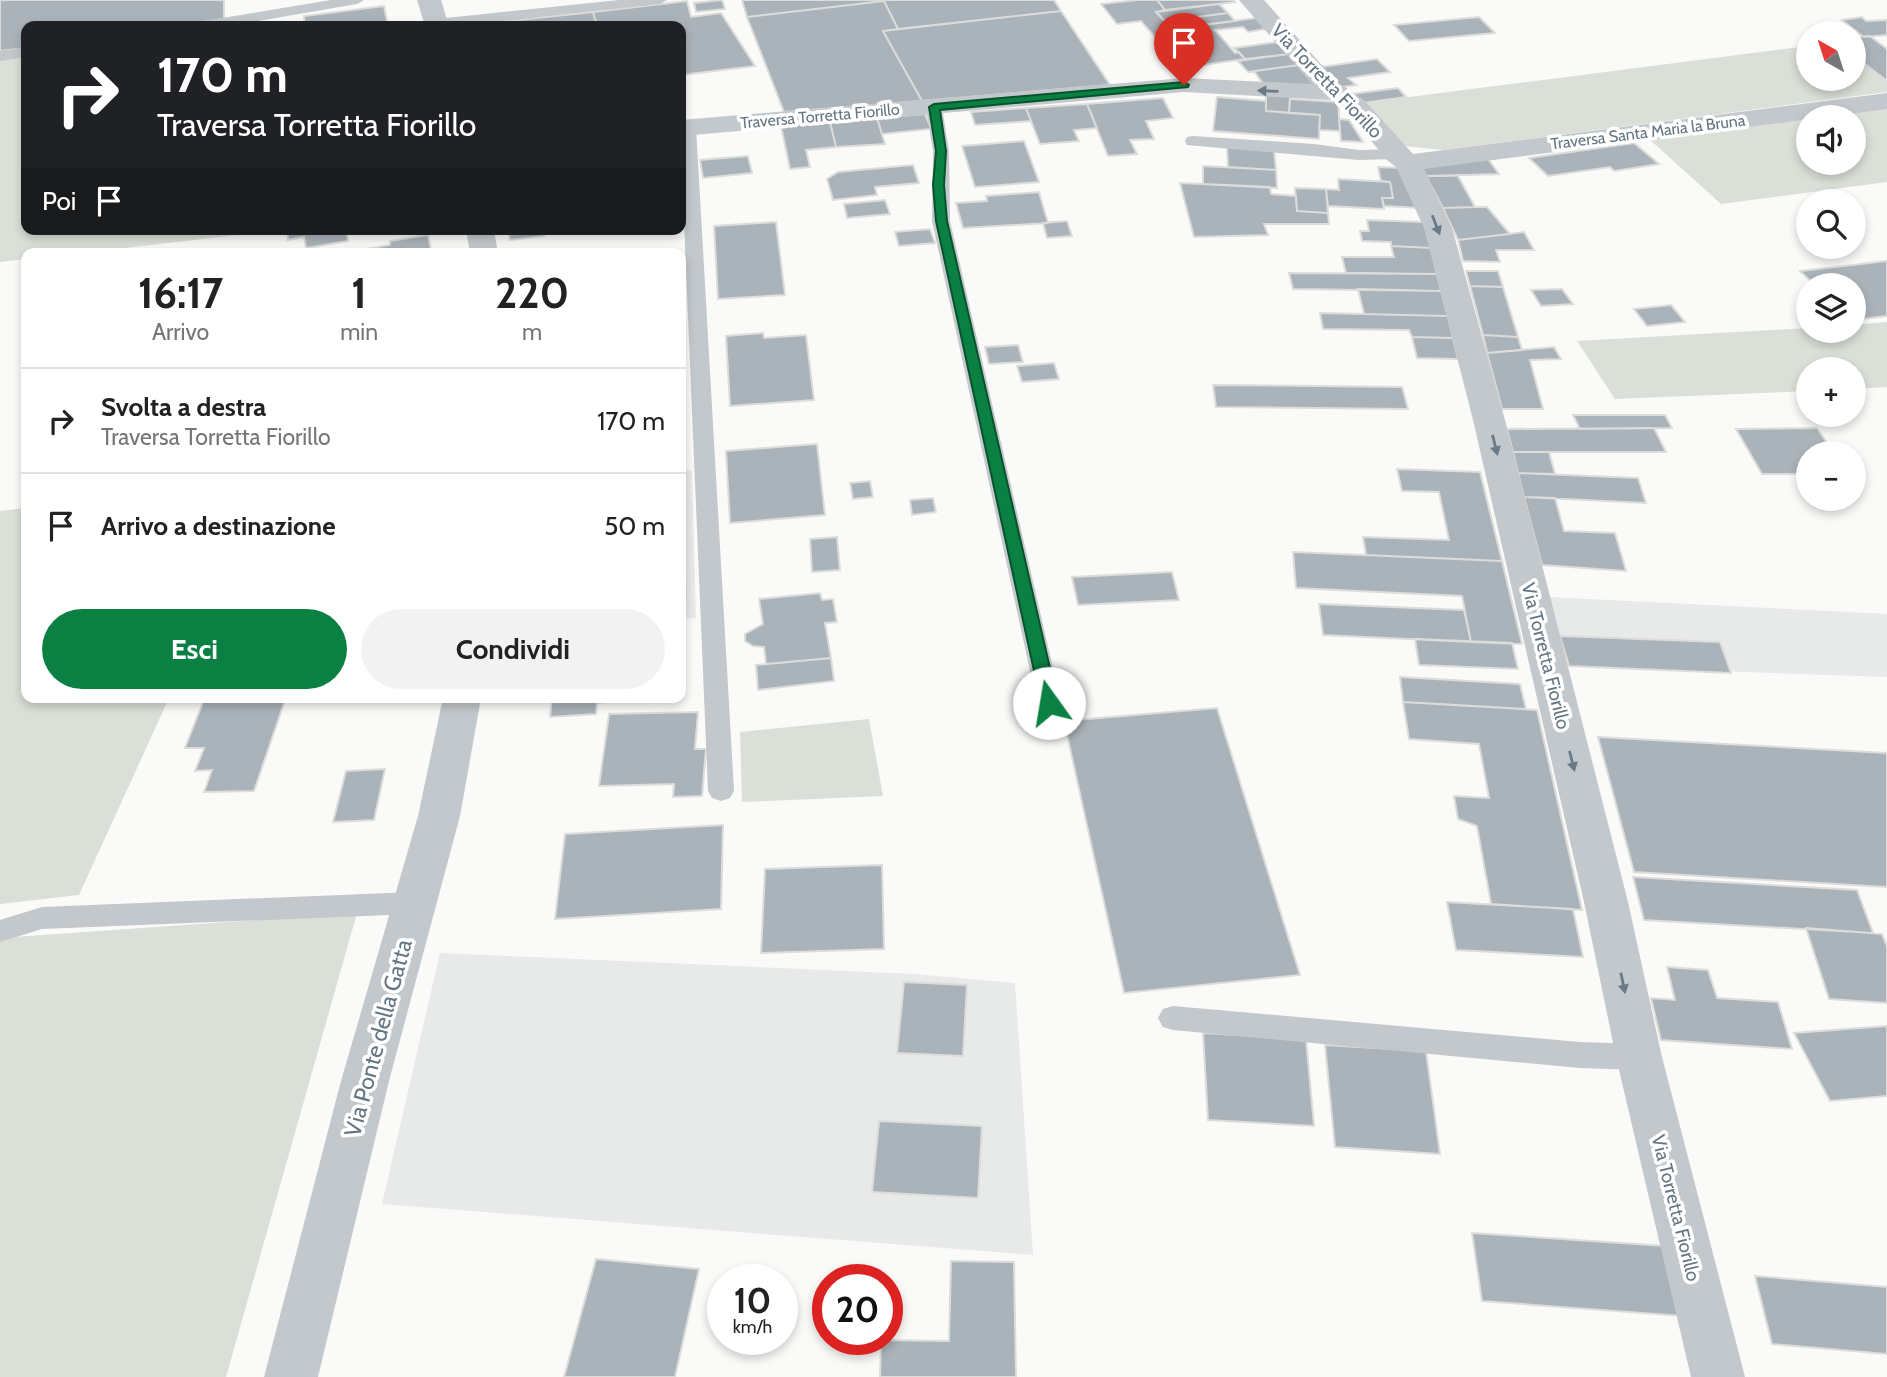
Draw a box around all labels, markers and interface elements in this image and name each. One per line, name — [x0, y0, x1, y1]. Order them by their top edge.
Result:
pin — [1154, 13, 1214, 85]
street label: Via Torretta Fiorillo — [1267, 19, 1387, 143]
north arrow — [1796, 21, 1866, 91]
map controls — [1796, 21, 1866, 511]
icon: arrive — [1165, 24, 1203, 62]
text: 170 m — [157, 45, 288, 104]
icon: right — [42, 49, 133, 140]
one-way arrow — [1256, 85, 1278, 96]
street label: Traversa Torretta Fiorillo — [740, 100, 901, 132]
text: Traversa Torretta Fiorillo — [157, 105, 476, 144]
button: sound — [1796, 105, 1866, 175]
street label: Traversa Santa Maria la Bruna — [1550, 111, 1747, 153]
icon: arrive — [90, 182, 128, 220]
text: Poi — [42, 185, 76, 217]
button: search — [1796, 189, 1866, 259]
one-way arrow — [1431, 215, 1442, 236]
text: 16:17 — [138, 267, 223, 319]
text: 1 — [351, 267, 367, 319]
text: 220 — [495, 267, 569, 319]
button: layers — [1796, 273, 1866, 343]
text: Arrivo — [152, 318, 209, 346]
text: min — [340, 318, 378, 346]
text: m — [522, 318, 542, 346]
button: + — [1796, 357, 1866, 427]
text: Svolta a destra — [101, 391, 266, 423]
icon: right — [42, 402, 80, 440]
text: 170 m — [597, 405, 665, 437]
text: Traversa Torretta Fiorillo — [101, 423, 331, 451]
one-way arrow — [1490, 434, 1501, 456]
button: − — [1796, 441, 1866, 511]
icon: arrive — [42, 507, 80, 545]
text: Arrivo a destinazione — [101, 510, 336, 542]
text: 50 m — [604, 510, 665, 542]
street label: Via Torretta Fiorillo — [1517, 580, 1575, 732]
button: Esci — [42, 609, 347, 689]
button: Condividi — [361, 609, 665, 689]
position arrow — [1012, 666, 1086, 740]
one-way arrow — [1567, 750, 1578, 772]
street label: Via Ponte della Gatta — [338, 936, 418, 1140]
one-way arrow — [1618, 972, 1629, 994]
street label: Via Torretta Fiorillo — [1647, 1132, 1705, 1284]
speed limit sign: 20 — [812, 1264, 903, 1355]
text: 10 — [734, 1279, 771, 1322]
text: km/h — [733, 1316, 772, 1338]

